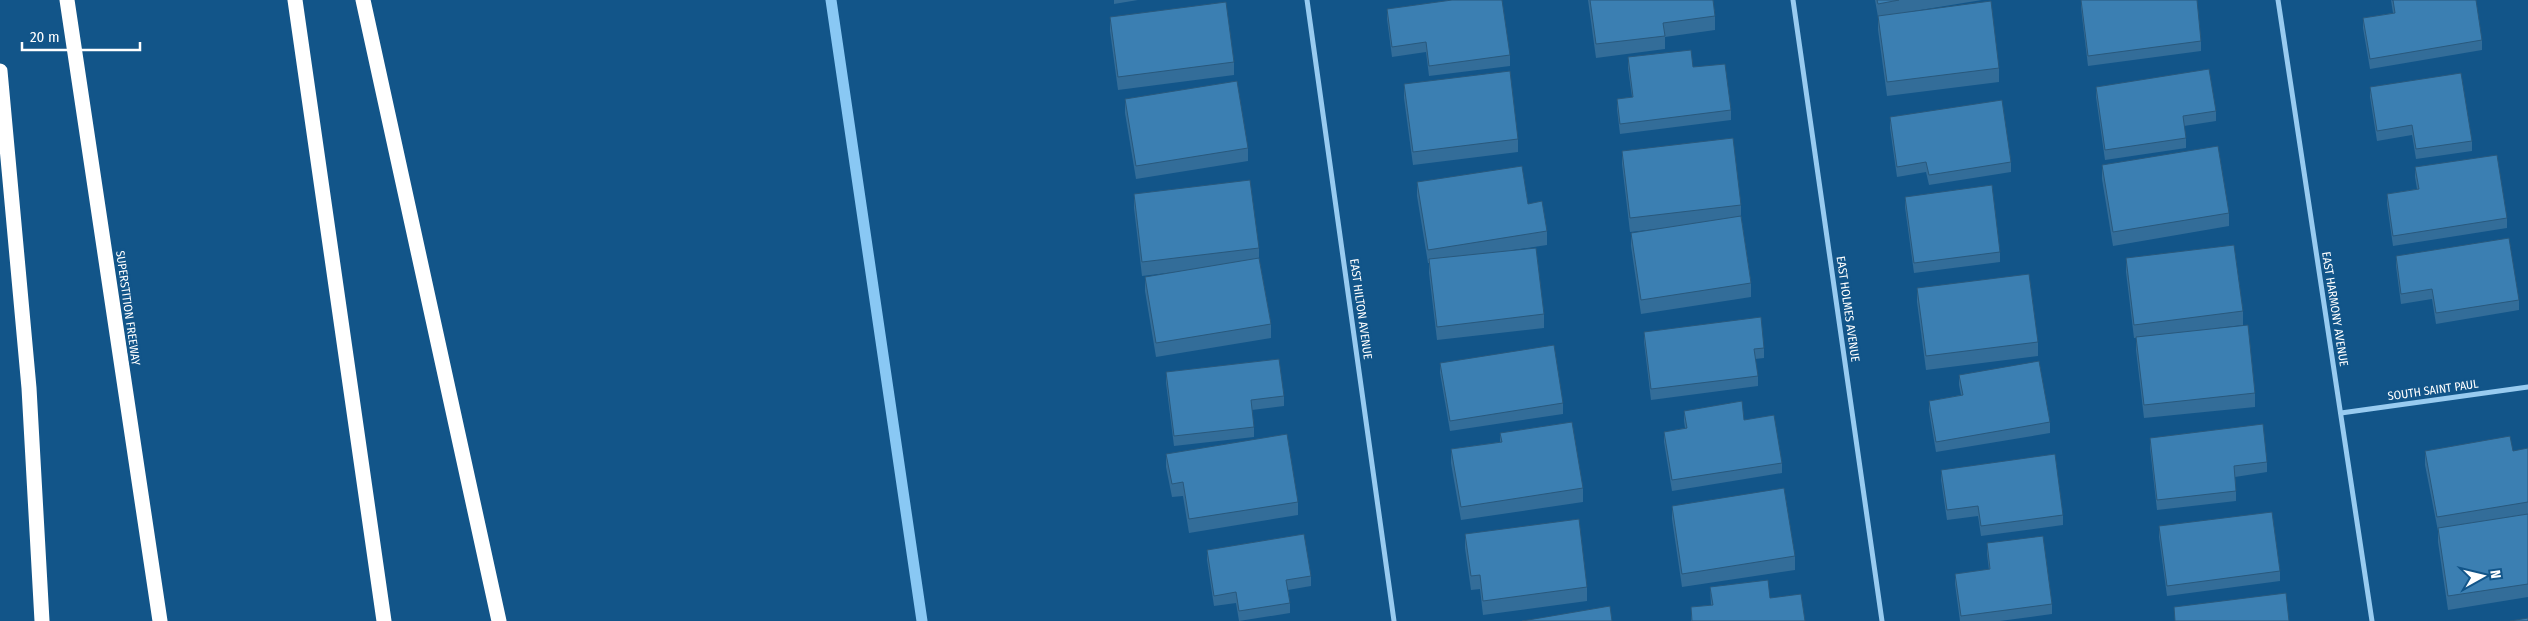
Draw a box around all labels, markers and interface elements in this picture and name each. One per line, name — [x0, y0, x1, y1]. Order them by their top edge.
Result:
scale bar — [22, 20, 140, 52]
text: 20 m — [30, 28, 60, 46]
street label: SUPERSTITION FREEWAY — [113, 250, 143, 366]
street label: EAST HARMONY AVENUE — [2319, 251, 2351, 368]
street label: EAST HOLMES AVENUE — [1834, 255, 1862, 363]
street label: EAST HILTON AVENUE — [1347, 258, 1375, 361]
street label: SOUTH SAINT PAUL — [2387, 377, 2480, 403]
north arrow — [2458, 551, 2508, 601]
text: N — [2486, 569, 2504, 580]

